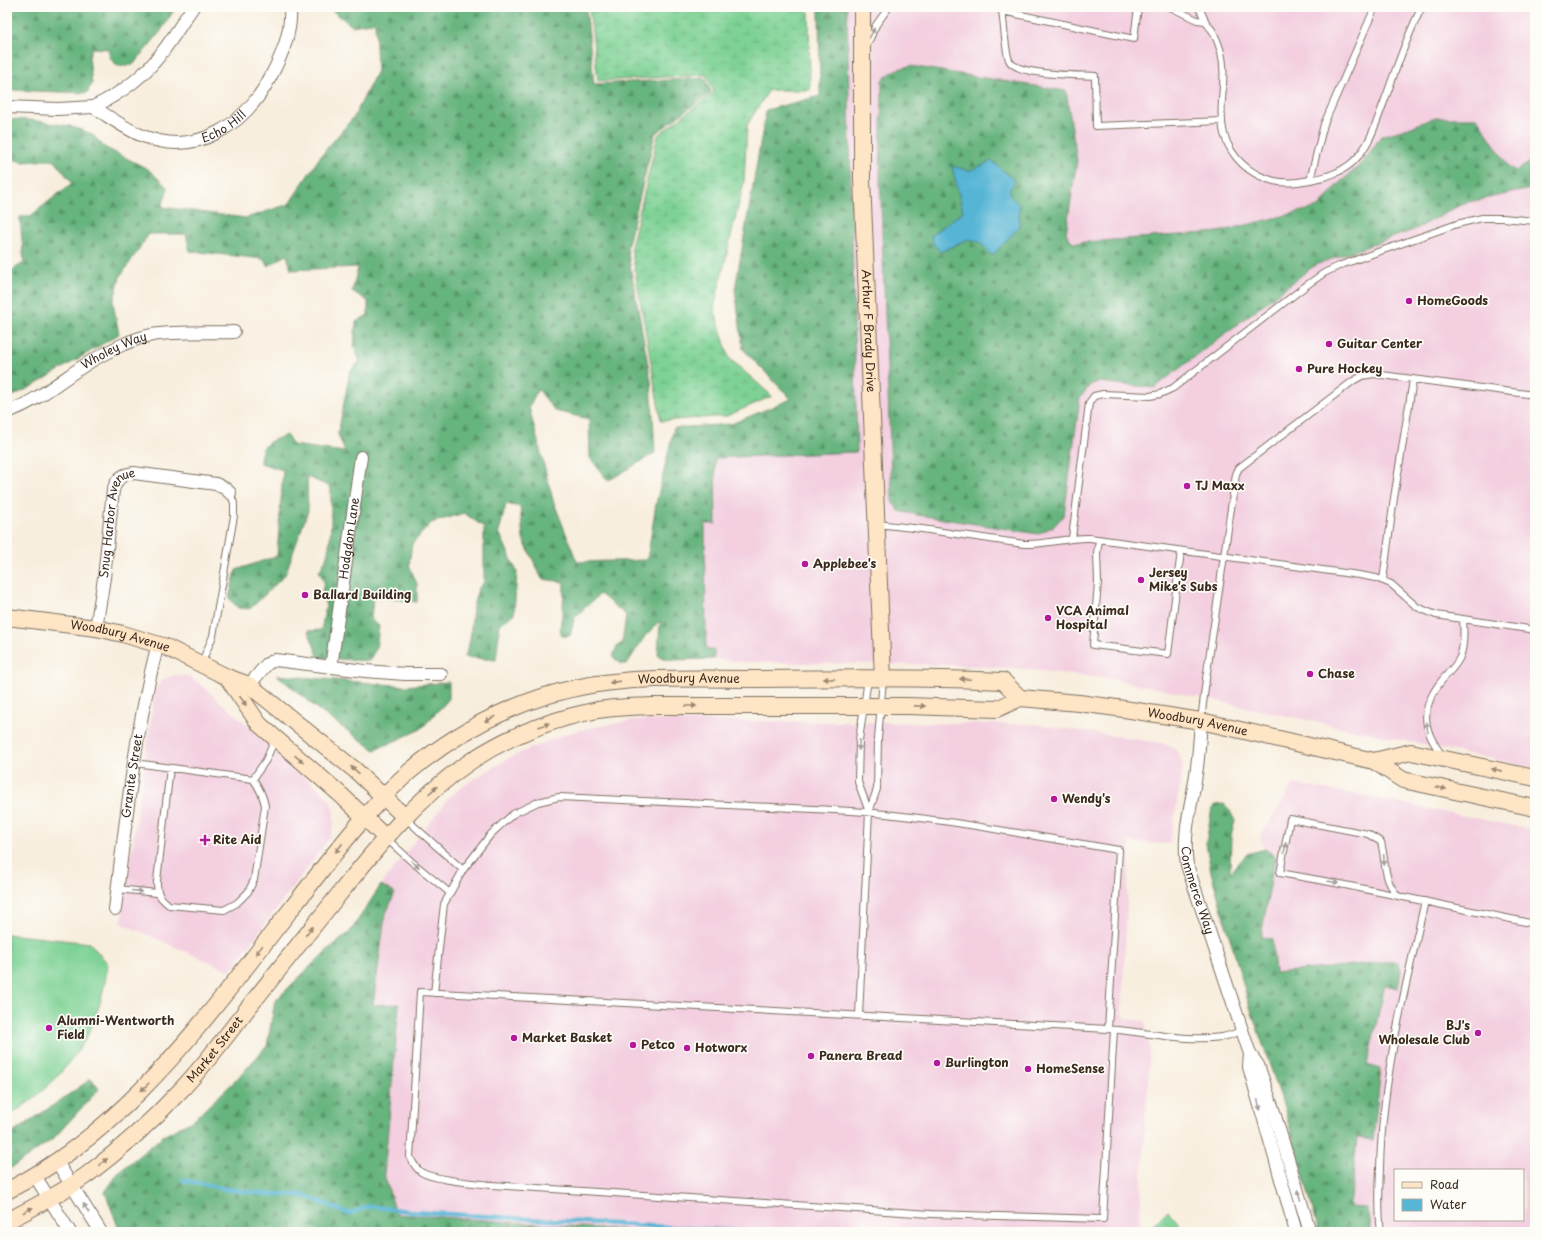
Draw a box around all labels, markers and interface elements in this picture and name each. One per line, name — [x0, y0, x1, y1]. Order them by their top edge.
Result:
one-way arrow — [869, 27, 875, 38]
street label: Echo Hill — [199, 105, 250, 147]
street label: Arthur F Brady Drive — [858, 269, 881, 393]
place label: HomeGoods — [1417, 291, 1488, 309]
marker: HomeGoods — [1404, 296, 1414, 306]
street label: Wholey Way — [77, 326, 149, 373]
place label: Guitar Center — [1337, 334, 1423, 352]
marker: Guitar Center — [1324, 339, 1334, 349]
place label: Pure Hockey — [1307, 359, 1383, 377]
marker: Pure Hockey — [1294, 364, 1304, 374]
street label: Snug Harbor Avenue — [94, 463, 137, 579]
place label: TJ Maxx — [1195, 476, 1245, 494]
marker: TJ Maxx — [1182, 481, 1192, 491]
street label: Hodgdon Lane — [334, 496, 363, 580]
place label: Applebee's — [813, 554, 876, 572]
marker: Applebee's — [800, 559, 810, 569]
place label: Jersey Mike's Subs — [1149, 563, 1218, 595]
marker: Jersey Mike's Subs — [1136, 575, 1146, 585]
place label: Ballard Building — [313, 585, 411, 603]
marker: Ballard Building — [300, 590, 310, 600]
place label: VCA Animal Hospital — [1056, 601, 1129, 633]
marker: VCA Animal Hospital — [1043, 613, 1053, 623]
street label: Woodbury Avenue — [70, 615, 174, 656]
place label: Chase — [1318, 664, 1355, 682]
street label: Woodbury Avenue — [637, 668, 740, 688]
marker: Chase — [1305, 669, 1315, 679]
one-way arrow — [822, 676, 835, 682]
one-way arrow — [959, 676, 971, 683]
one-way arrow — [609, 679, 621, 685]
one-way arrow — [239, 695, 247, 706]
one-way arrow — [685, 703, 698, 709]
one-way arrow — [914, 703, 927, 709]
street label: Woodbury Avenue — [1146, 703, 1250, 740]
one-way arrow — [484, 716, 496, 722]
one-way arrow — [1424, 721, 1430, 733]
one-way arrow — [539, 722, 551, 728]
street label: Granite Street — [116, 732, 146, 819]
one-way arrow — [856, 739, 863, 751]
one-way arrow — [294, 754, 304, 763]
one-way arrow — [349, 766, 360, 775]
one-way arrow — [1491, 766, 1503, 772]
one-way arrow — [428, 786, 437, 795]
one-way arrow — [1435, 786, 1447, 792]
place label: Wendy's — [1062, 789, 1111, 807]
marker: Wendy's — [1049, 794, 1059, 804]
place label: Rite Aid — [213, 830, 261, 848]
marker: Rite Aid — [200, 835, 210, 845]
one-way arrow — [335, 842, 344, 853]
one-way arrow — [1282, 842, 1288, 854]
street label: Commerce Way — [1178, 846, 1219, 937]
one-way arrow — [1381, 854, 1388, 866]
one-way arrow — [409, 860, 420, 869]
one-way arrow — [1326, 880, 1339, 886]
one-way arrow — [131, 888, 143, 894]
one-way arrow — [305, 926, 314, 937]
one-way arrow — [255, 945, 264, 956]
place label: Alumni-Wentworth Field — [57, 1011, 174, 1043]
street label: Market Street — [182, 1012, 247, 1086]
place label: BJ's Wholesale Club — [1378, 1016, 1470, 1048]
marker: Alumni-Wentworth Field — [44, 1023, 54, 1033]
place label: Market Basket — [522, 1028, 613, 1046]
marker: BJ's Wholesale Club — [1473, 1028, 1483, 1038]
marker: Market Basket — [509, 1033, 519, 1043]
place label: Petco — [641, 1035, 675, 1053]
place label: Hotworx — [695, 1038, 748, 1056]
marker: Petco — [628, 1040, 638, 1050]
marker: Hotworx — [682, 1043, 692, 1053]
place label: Panera Bread — [819, 1046, 902, 1064]
marker: Panera Bread — [806, 1051, 816, 1061]
place label: Burlington — [945, 1053, 1009, 1071]
marker: Burlington — [932, 1058, 942, 1068]
place label: HomeSense — [1036, 1059, 1105, 1077]
marker: HomeSense — [1023, 1064, 1033, 1074]
one-way arrow — [140, 1082, 150, 1092]
one-way arrow — [1256, 1099, 1262, 1111]
one-way arrow — [97, 1157, 108, 1166]
legend — [1394, 1169, 1524, 1221]
text: Road — [1430, 1175, 1459, 1193]
one-way arrow — [1296, 1188, 1302, 1200]
text: Water — [1430, 1195, 1467, 1213]
one-way arrow — [83, 1202, 90, 1214]
one-way arrow — [23, 1207, 34, 1213]

